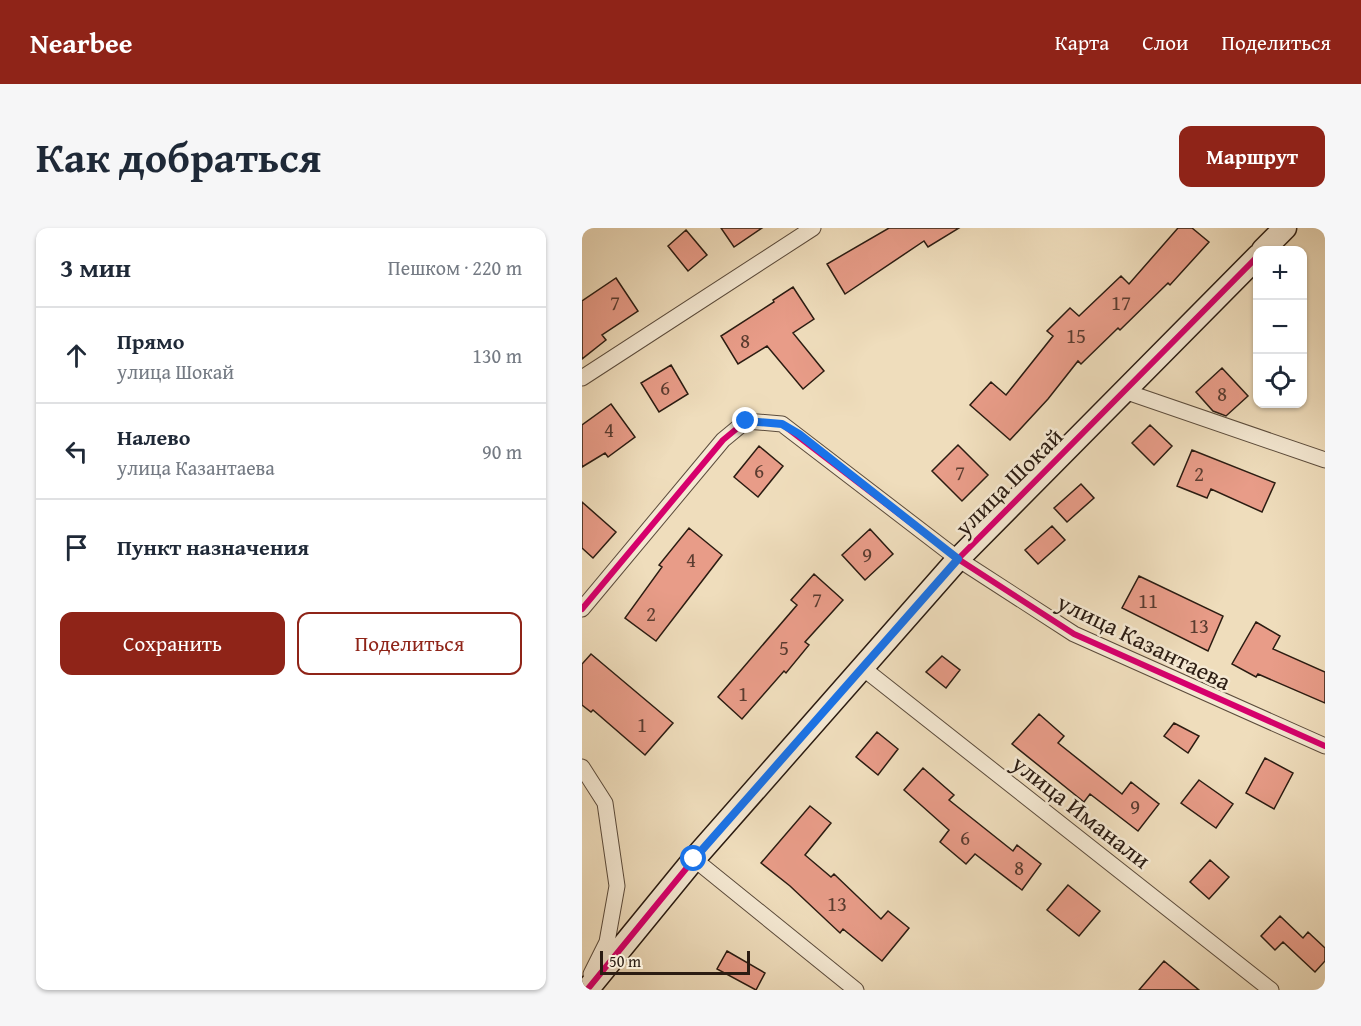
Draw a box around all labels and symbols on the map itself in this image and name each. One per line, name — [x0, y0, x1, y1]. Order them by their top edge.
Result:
house number: 7 — [610, 287, 620, 318]
house number: 17 — [1111, 287, 1131, 318]
house number: 15 — [1066, 320, 1086, 351]
house number: 8 — [740, 325, 750, 356]
house number: 6 — [660, 372, 670, 403]
house number: 8 — [1217, 378, 1227, 409]
route end — [732, 407, 758, 433]
house number: 4 — [604, 414, 614, 445]
street label: улица Шокай — [946, 420, 1071, 544]
house number: 6 — [754, 455, 764, 486]
house number: 7 — [955, 457, 965, 488]
house number: 2 — [1194, 458, 1204, 489]
house number: 9 — [862, 539, 872, 570]
house number: 4 — [686, 544, 696, 575]
house number: 7 — [812, 584, 822, 615]
street label: улица Казантаева — [1051, 584, 1238, 699]
house number: 11 — [1138, 585, 1158, 616]
house number: 2 — [646, 598, 656, 629]
house number: 13 — [1189, 610, 1209, 641]
house number: 5 — [779, 632, 789, 663]
house number: 1 — [738, 678, 748, 709]
house number: 1 — [637, 709, 647, 740]
street label: улица Иманали — [1004, 746, 1158, 877]
house number: 9 — [1130, 791, 1140, 822]
house number: 6 — [960, 822, 970, 853]
route start — [680, 845, 706, 871]
house number: 8 — [1014, 852, 1024, 883]
house number: 13 — [827, 888, 847, 919]
scale bar — [600, 948, 750, 976]

